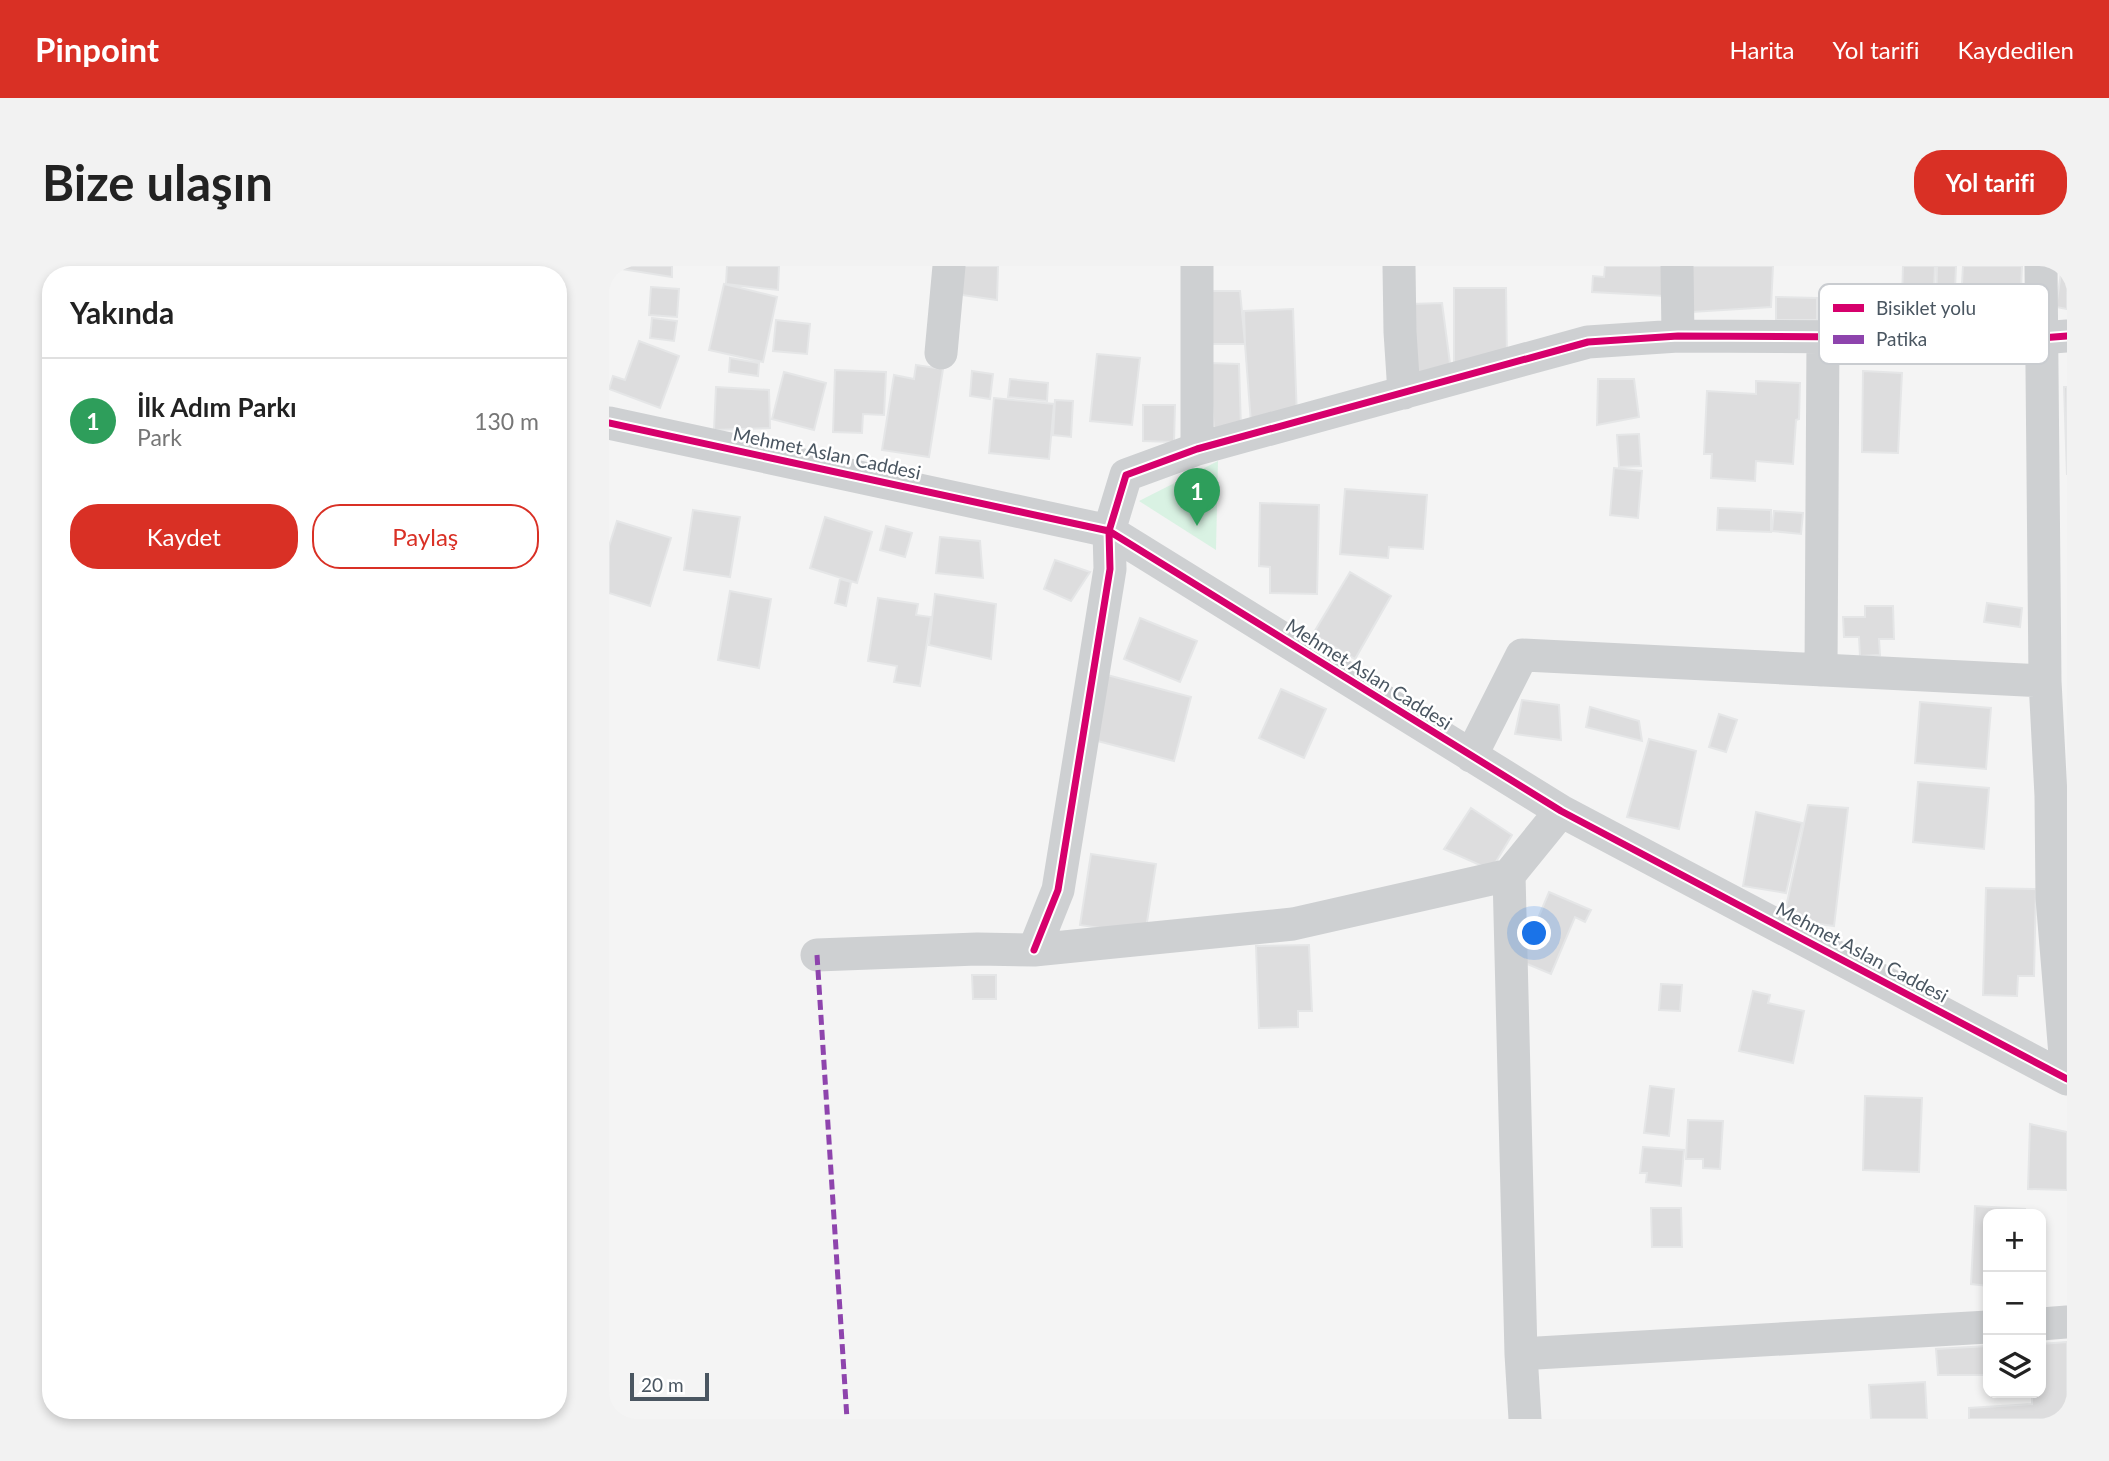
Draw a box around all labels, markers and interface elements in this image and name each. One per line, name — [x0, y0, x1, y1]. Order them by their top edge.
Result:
text: Pinpoint — [35, 29, 159, 69]
text: Harita — [1730, 35, 1794, 64]
text: Yol tarifi — [1832, 35, 1919, 64]
text: Kaydedilen — [1957, 35, 2074, 64]
button: Yol tarifi — [1914, 150, 2067, 215]
text: Bize ulaşın — [42, 153, 273, 211]
legend — [1819, 284, 2049, 364]
text: Yakında — [70, 294, 174, 330]
text: Bisiklet yolu — [1876, 296, 1976, 319]
text: Patika — [1876, 327, 1927, 350]
text: İlk Adım Parkı — [137, 391, 297, 423]
text: 1 — [86, 407, 100, 435]
text: 130 m — [474, 407, 539, 435]
street label: Mehmet Aslan Caddesi — [731, 421, 923, 484]
text: Park — [137, 423, 182, 451]
pin: 1 — [1174, 468, 1220, 526]
button: Kaydet — [70, 504, 298, 569]
button: Paylaş — [312, 504, 539, 569]
street label: Mehmet Aslan Caddesi — [1282, 613, 1456, 734]
street label: Mehmet Aslan Caddesi — [1772, 896, 1952, 1007]
your location — [1517, 916, 1551, 950]
map controls — [1983, 1209, 2046, 1398]
button: + — [1983, 1209, 2046, 1272]
button: − — [1983, 1272, 2046, 1335]
button: layers — [1983, 1335, 2046, 1398]
scale bar — [630, 1370, 709, 1402]
text: 20 m — [641, 1373, 684, 1396]

